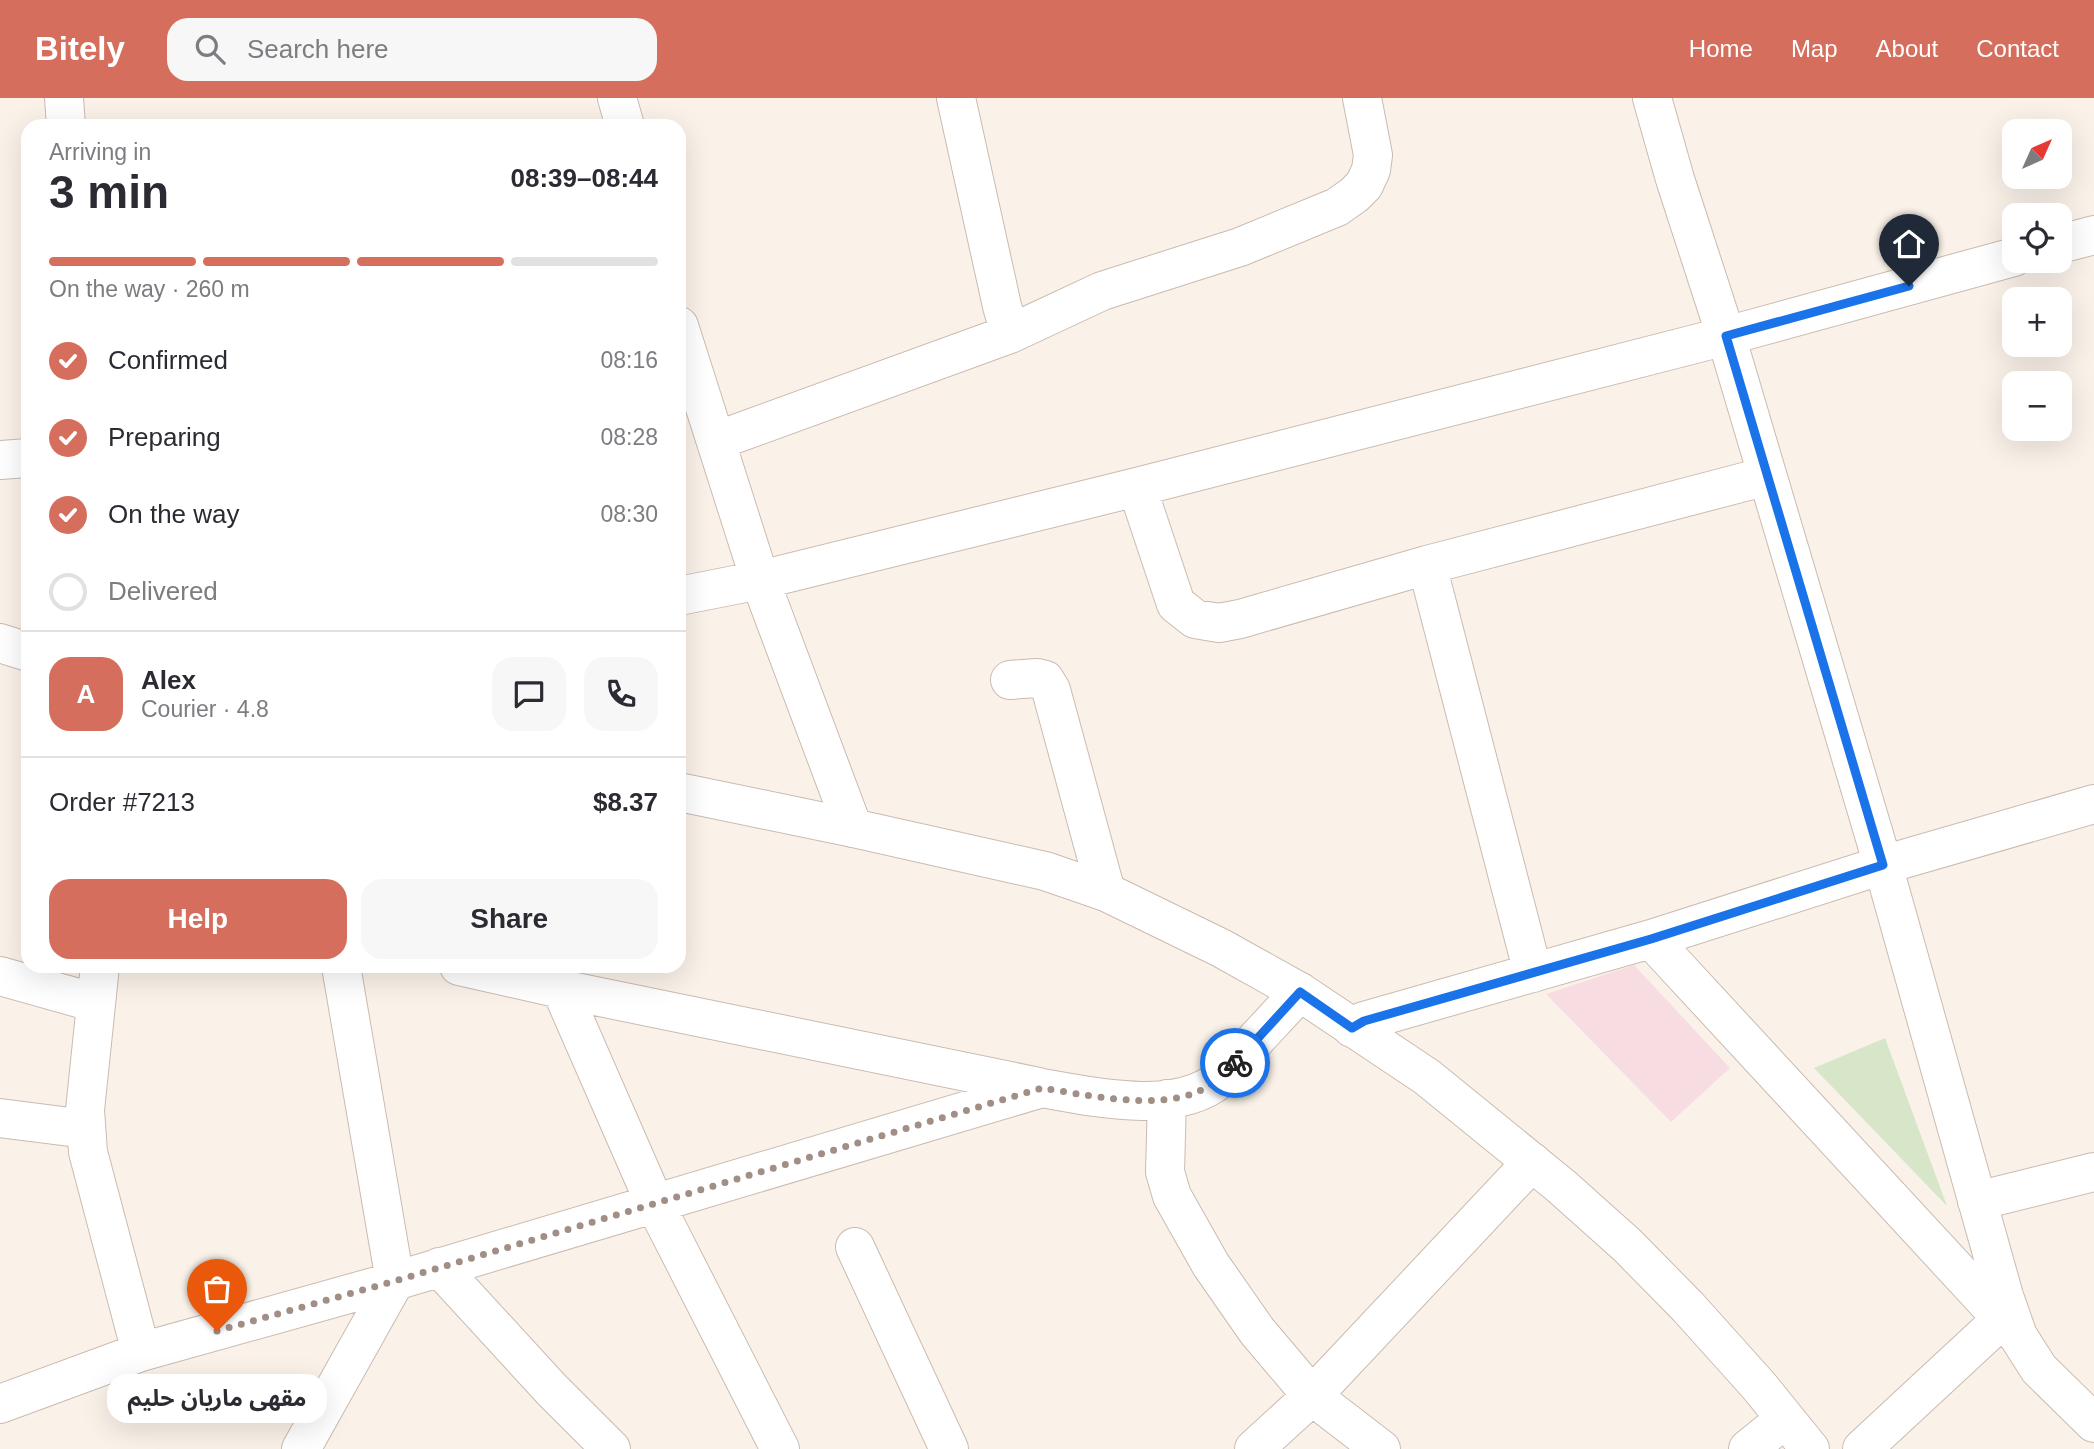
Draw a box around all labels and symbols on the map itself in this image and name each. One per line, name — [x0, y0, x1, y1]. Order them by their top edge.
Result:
north arrow — [2002, 119, 2072, 189]
pin — [1879, 214, 1939, 286]
courier — [1200, 1028, 1270, 1098]
pin — [187, 1259, 247, 1331]
callout: مقهى ماريان حليم — [107, 1373, 327, 1422]

